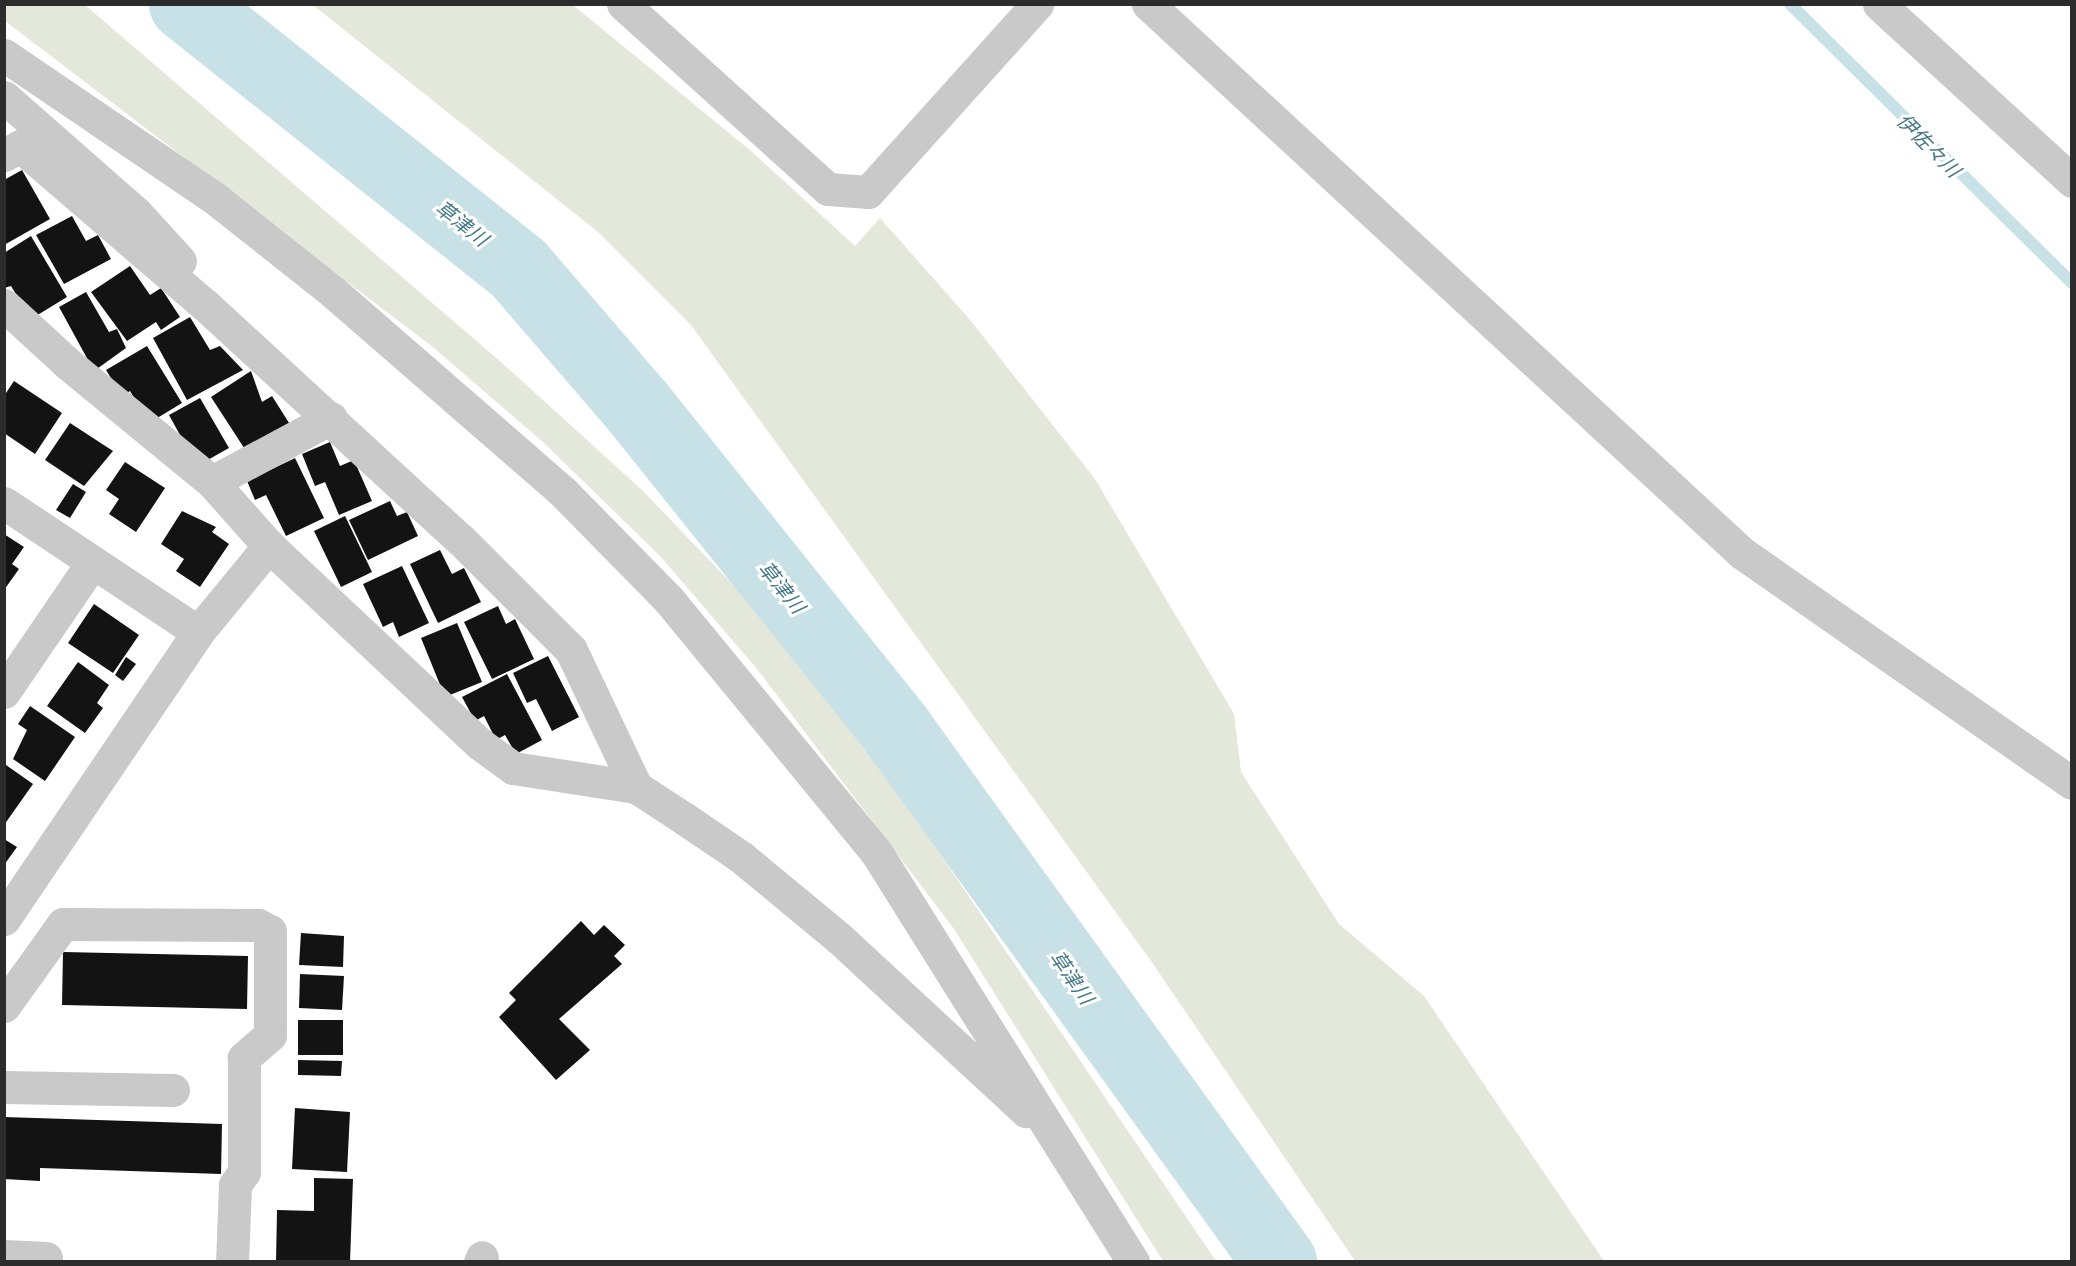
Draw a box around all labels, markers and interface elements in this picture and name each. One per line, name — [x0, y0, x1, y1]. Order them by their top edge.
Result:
water label: 伊佐々川 — [1892, 108, 1966, 182]
water label: 草津川 — [431, 195, 493, 251]
water label: 草津川 — [754, 556, 810, 618]
water label: 草津川 — [1045, 946, 1099, 1008]

